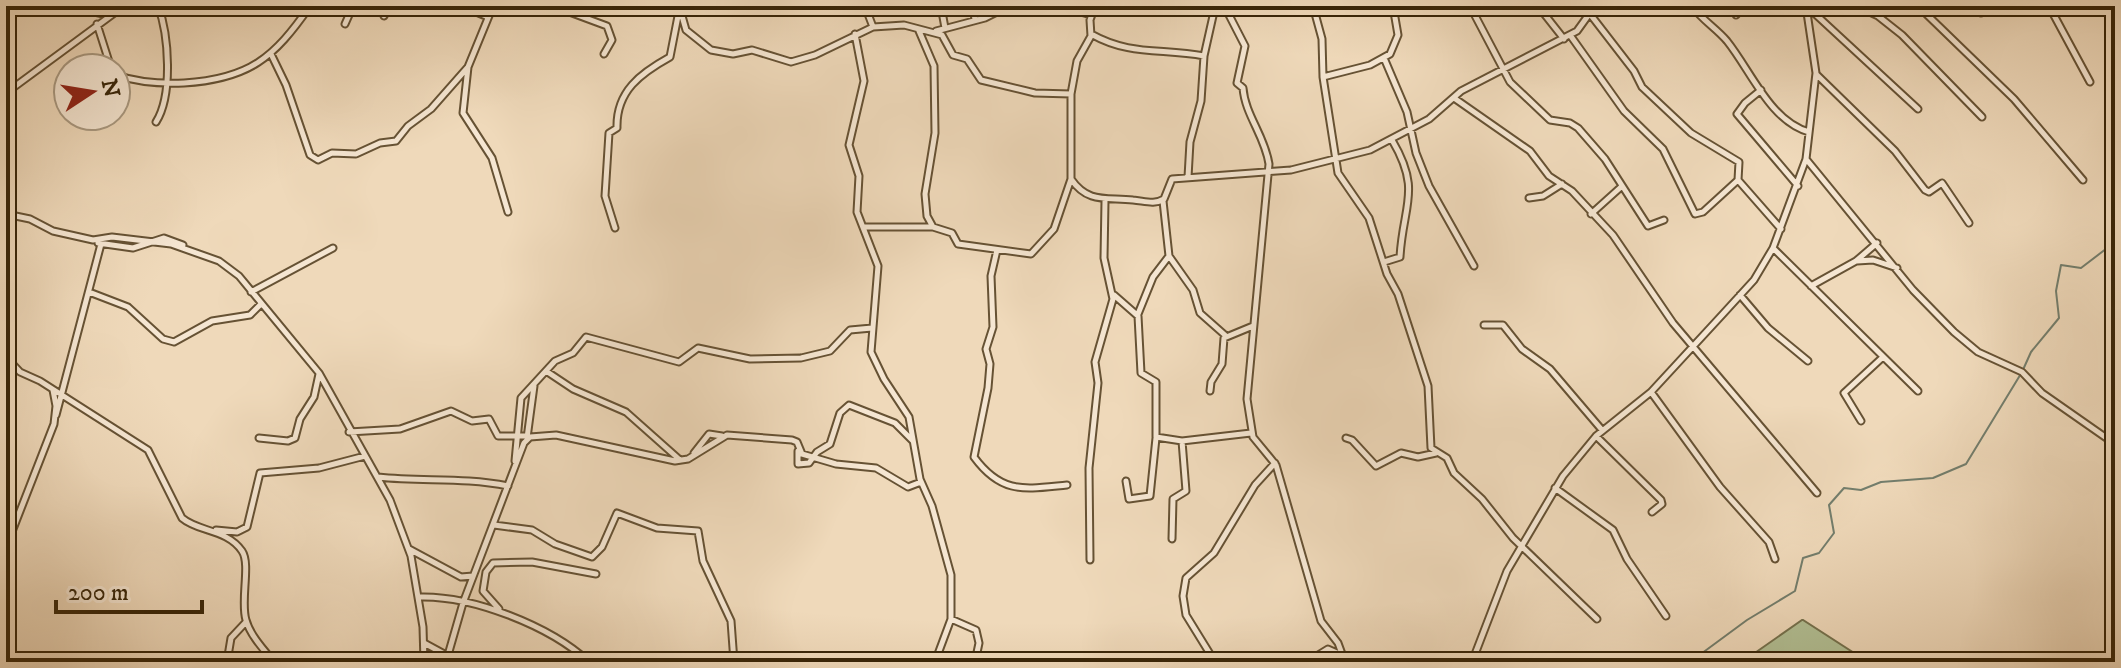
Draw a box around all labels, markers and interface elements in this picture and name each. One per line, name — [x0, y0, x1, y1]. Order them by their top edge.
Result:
north arrow — [52, 52, 132, 132]
text: N — [95, 77, 125, 100]
scale bar — [56, 564, 202, 614]
text: 200 m — [68, 578, 129, 608]

